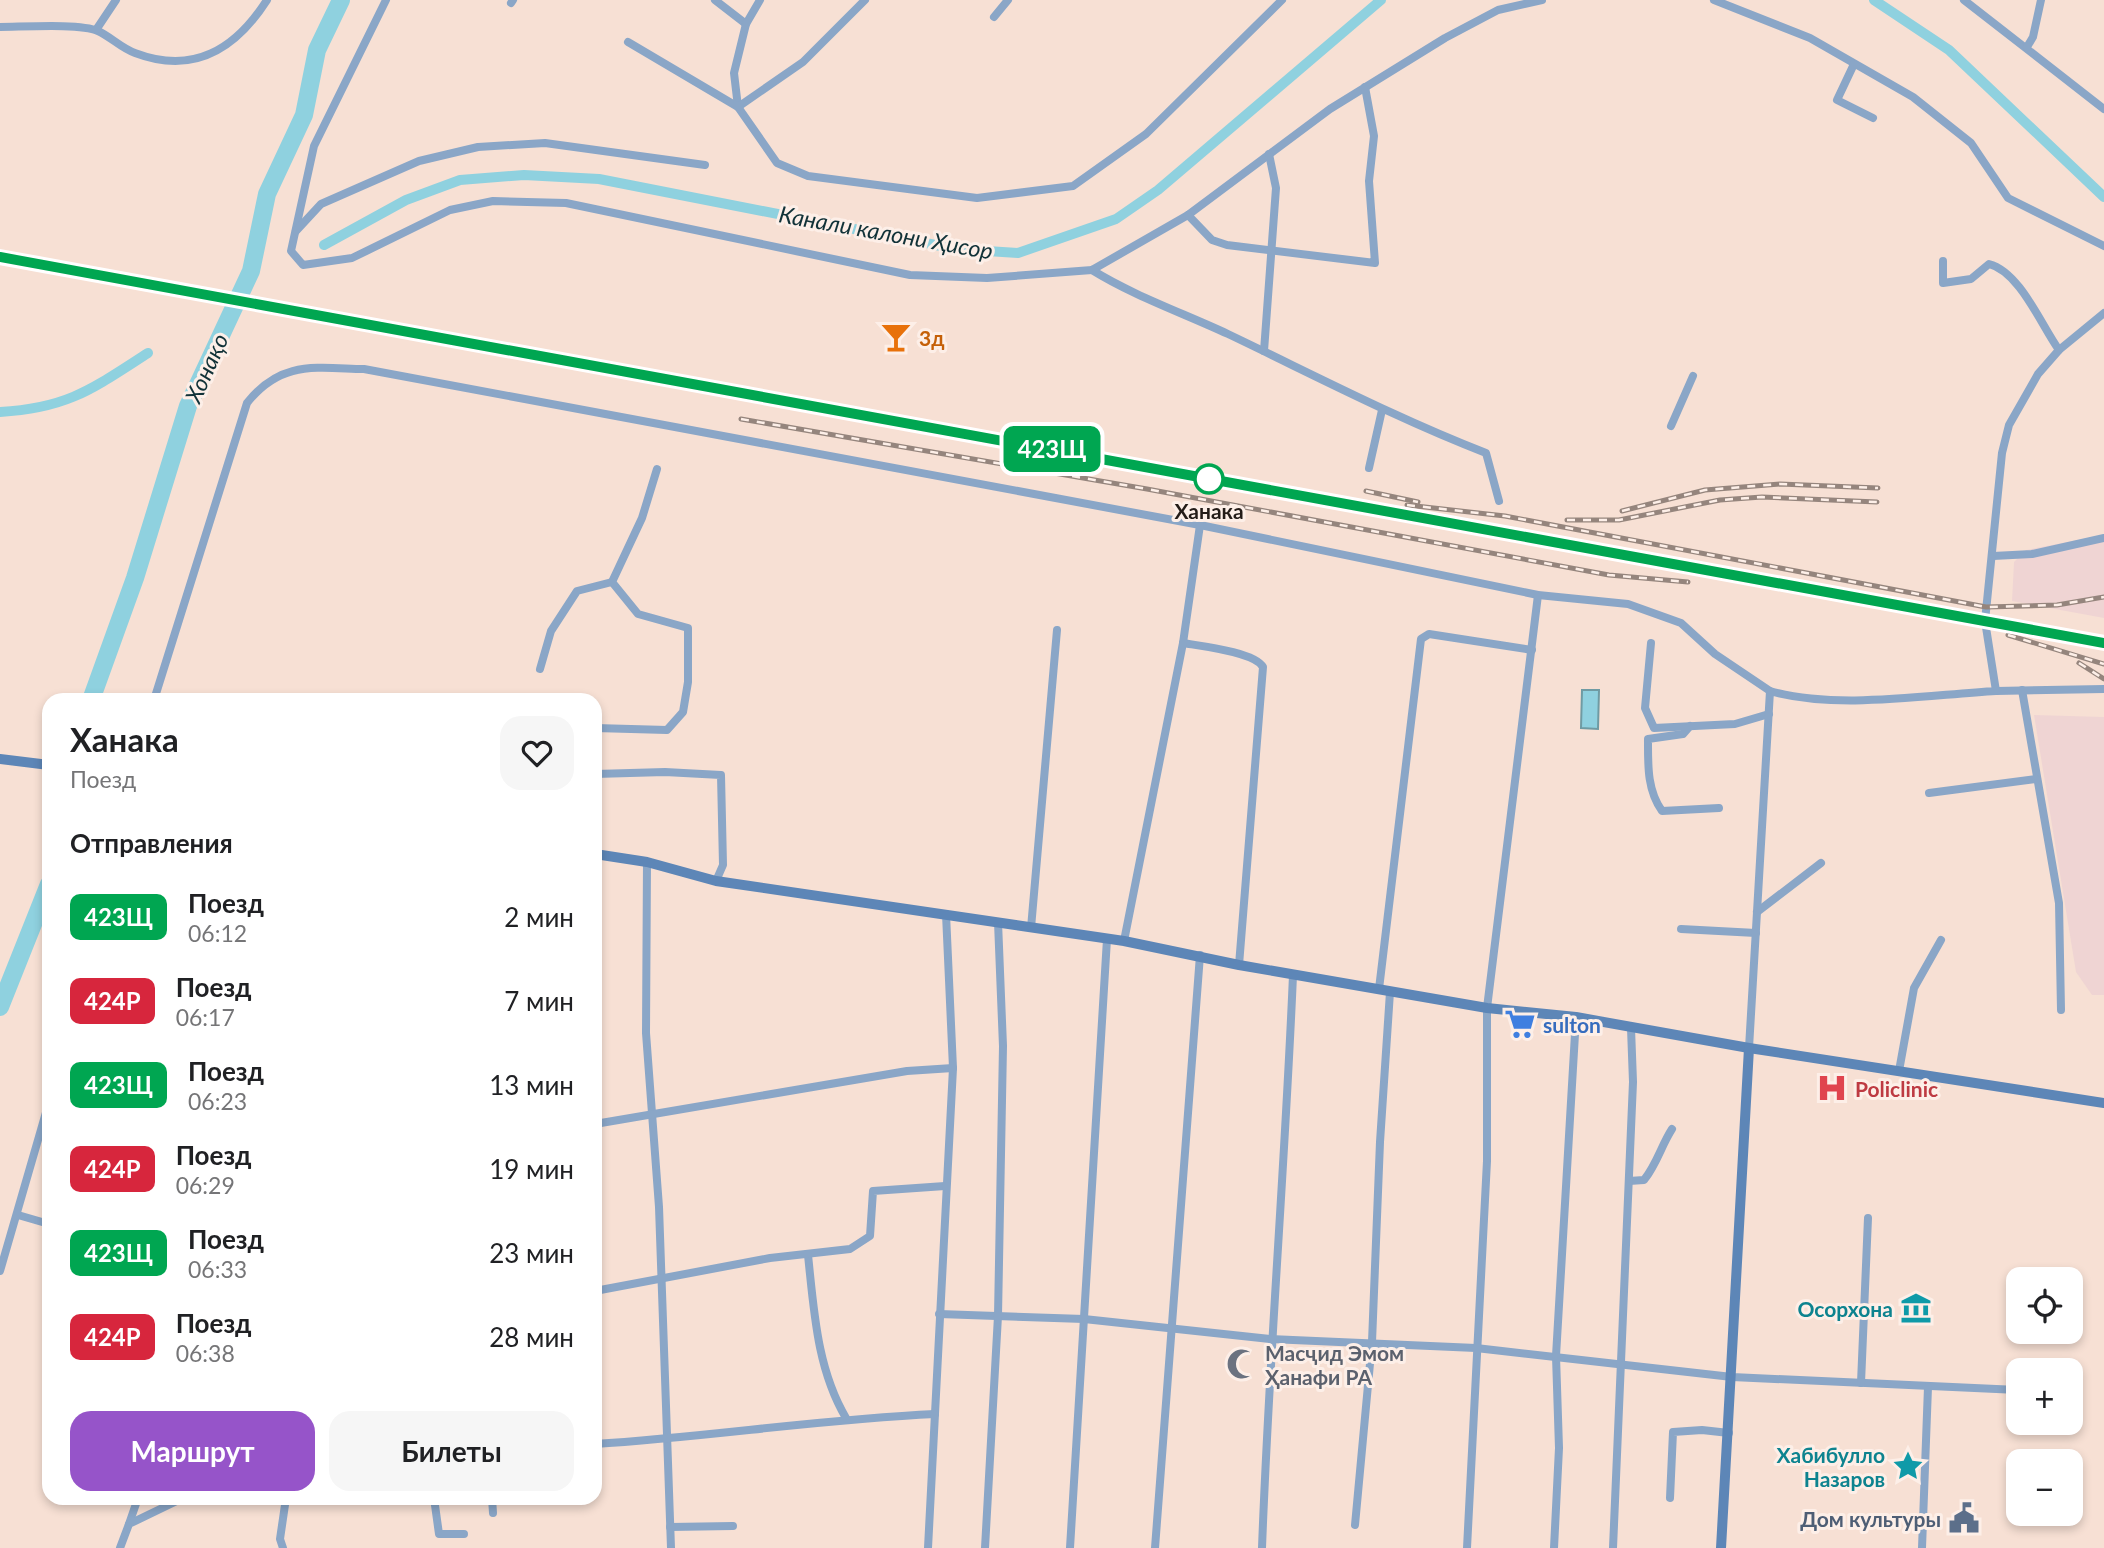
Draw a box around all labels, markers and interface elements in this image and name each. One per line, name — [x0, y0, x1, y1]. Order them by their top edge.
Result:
water label: Канали калони Ҳисор — [777, 199, 995, 265]
bar icon: 3д — [879, 320, 913, 354]
place label: 3д — [919, 325, 944, 350]
water label: Хонақо — [178, 329, 234, 408]
line badge: 423Щ — [1003, 426, 1101, 472]
text: 423Щ — [1018, 434, 1086, 463]
marker: Ханака — [1194, 464, 1224, 494]
place label: Ханака — [1174, 498, 1244, 523]
button: heart — [500, 716, 574, 790]
text: Ханака — [70, 719, 179, 759]
text: Поезд — [70, 765, 136, 793]
text: Отправления — [70, 827, 233, 859]
text: Поезд — [188, 887, 264, 919]
text: 2 мин — [504, 901, 574, 933]
text: 423Щ — [84, 902, 153, 931]
text: 06:12 — [188, 919, 247, 947]
text: Поезд — [176, 971, 252, 1003]
text: 7 мин — [504, 985, 574, 1017]
text: 424Р — [84, 986, 141, 1015]
text: 06:17 — [176, 1003, 235, 1031]
supermarket icon: sulton — [1503, 1007, 1537, 1041]
place label: sulton — [1543, 1012, 1601, 1037]
text: Поезд — [188, 1055, 264, 1087]
text: 13 мин — [489, 1069, 574, 1101]
text: 423Щ — [84, 1070, 153, 1099]
hospital icon: Policlinic — [1815, 1071, 1849, 1105]
place label: Policlinic — [1855, 1076, 1938, 1101]
text: 06:23 — [188, 1087, 247, 1115]
text: Поезд — [176, 1139, 252, 1171]
text: 19 мин — [489, 1153, 574, 1185]
text: 424Р — [84, 1154, 141, 1183]
text: 06:29 — [176, 1171, 235, 1199]
text: Поезд — [188, 1223, 264, 1255]
text: 23 мин — [489, 1237, 574, 1269]
text: 423Щ — [84, 1238, 153, 1267]
text: 06:33 — [188, 1255, 247, 1283]
map controls — [2006, 1267, 2083, 1526]
button: locate — [2006, 1267, 2083, 1344]
museum icon: Осорхона — [1899, 1291, 1933, 1325]
place label: Осорхона — [1798, 1296, 1893, 1321]
text: Поезд — [176, 1307, 252, 1339]
text: 28 мин — [489, 1321, 574, 1353]
text: 424Р — [84, 1322, 141, 1351]
text: 06:38 — [176, 1339, 235, 1367]
place label: Масҷид Эмом Ҳанафи РА — [1265, 1340, 1404, 1389]
mosque icon: Масҷид Эмом Ҳанафи РА — [1225, 1347, 1259, 1381]
button: + — [2006, 1358, 2083, 1435]
button: Маршрут — [70, 1411, 315, 1491]
button: Билеты — [329, 1411, 574, 1491]
place label: Хабибулло Назаров — [1777, 1442, 1885, 1491]
place icon: Хабибулло Назаров — [1891, 1449, 1925, 1483]
button: − — [2006, 1449, 2083, 1526]
public building icon: Дом культуры — [1947, 1501, 1981, 1535]
place label: Дом культуры — [1800, 1506, 1941, 1531]

